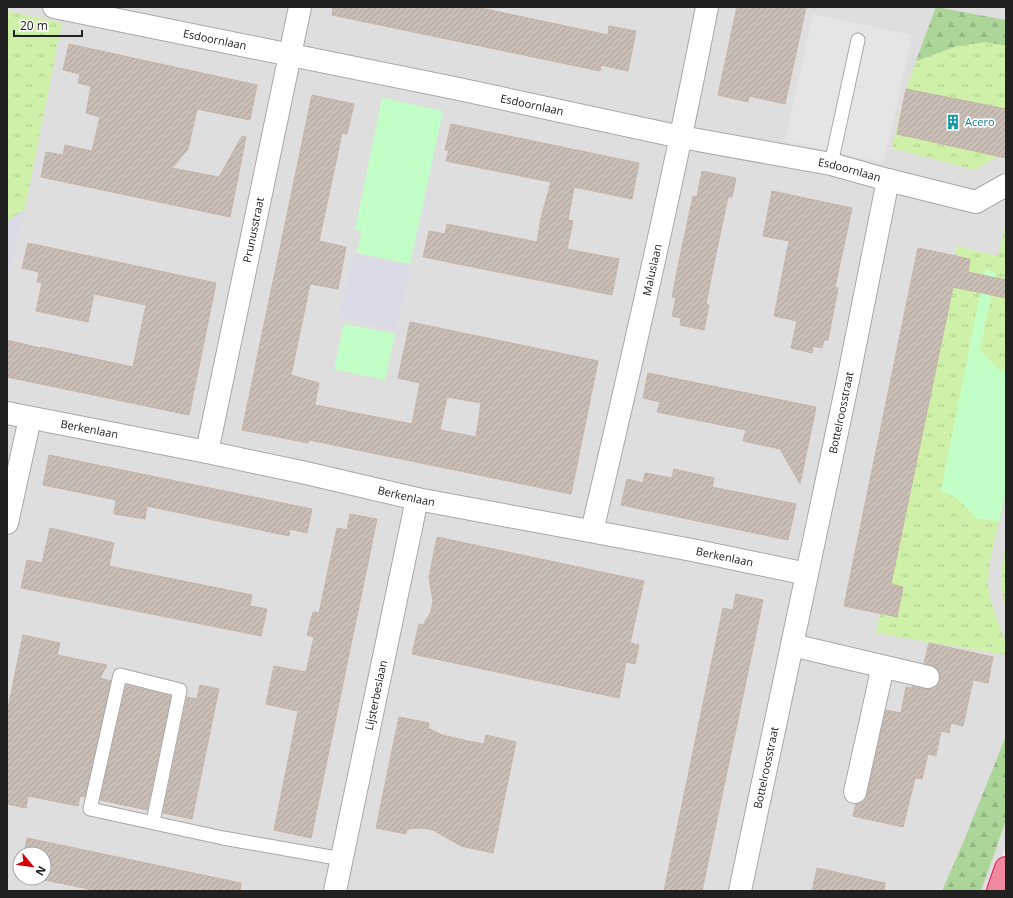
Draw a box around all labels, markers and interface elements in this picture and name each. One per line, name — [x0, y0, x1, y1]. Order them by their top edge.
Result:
scale bar — [14, 12, 82, 38]
text: 20 m — [20, 17, 48, 34]
street label: Esdoornlaan — [182, 25, 248, 53]
street label: Esdoornlaan — [499, 90, 565, 118]
building icon: Acero — [944, 113, 962, 131]
place label: Acero — [965, 114, 995, 129]
street label: Esdoornlaan — [817, 154, 883, 185]
street label: Prunusstraat — [239, 196, 267, 264]
street label: Maluslaan — [639, 242, 665, 297]
street label: Bottelroosstraat — [825, 370, 857, 455]
street label: Berkenlaan — [59, 416, 120, 442]
street label: Berkenlaan — [376, 482, 436, 509]
street label: Berkenlaan — [695, 543, 755, 570]
street label: Lijsterbeslaan — [361, 659, 390, 731]
street label: Bottelroosstraat — [750, 725, 782, 810]
north arrow — [12, 846, 52, 886]
text: N — [32, 864, 50, 879]

